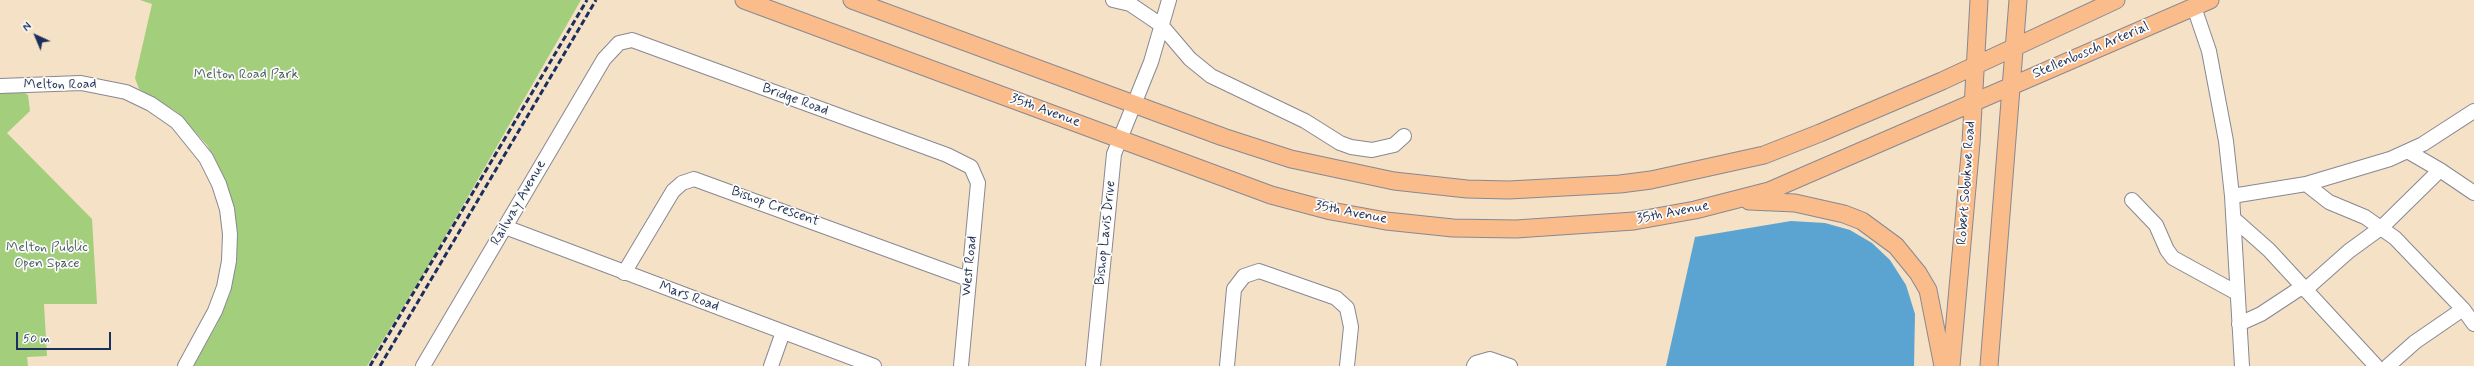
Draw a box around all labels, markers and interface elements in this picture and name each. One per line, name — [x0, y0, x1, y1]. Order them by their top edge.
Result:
north arrow — [16, 16, 56, 56]
street label: Stellenbosch Arterial — [2030, 19, 2152, 83]
text: N — [20, 20, 35, 35]
park label: Melton Road Park — [194, 67, 298, 83]
street label: Melton Road — [23, 77, 97, 93]
street label: Bridge Road — [760, 80, 830, 120]
street label: 35th Avenue — [1008, 91, 1082, 131]
street label: Robert Sobukwe Road — [1954, 120, 1980, 246]
street label: Railway Avenue — [488, 157, 550, 249]
street label: Bishop Lavis Drive — [1092, 180, 1120, 286]
street label: Bishop Crescent — [729, 183, 821, 231]
street label: 35th Avenue — [1313, 198, 1389, 228]
street label: 35th Avenue — [1635, 198, 1711, 228]
street label: West Road — [958, 235, 982, 297]
park label: Melton Public Open Space — [6, 240, 88, 272]
street label: Mars Road — [657, 278, 721, 316]
scale bar — [18, 324, 113, 350]
text: 50 m — [23, 331, 50, 347]

